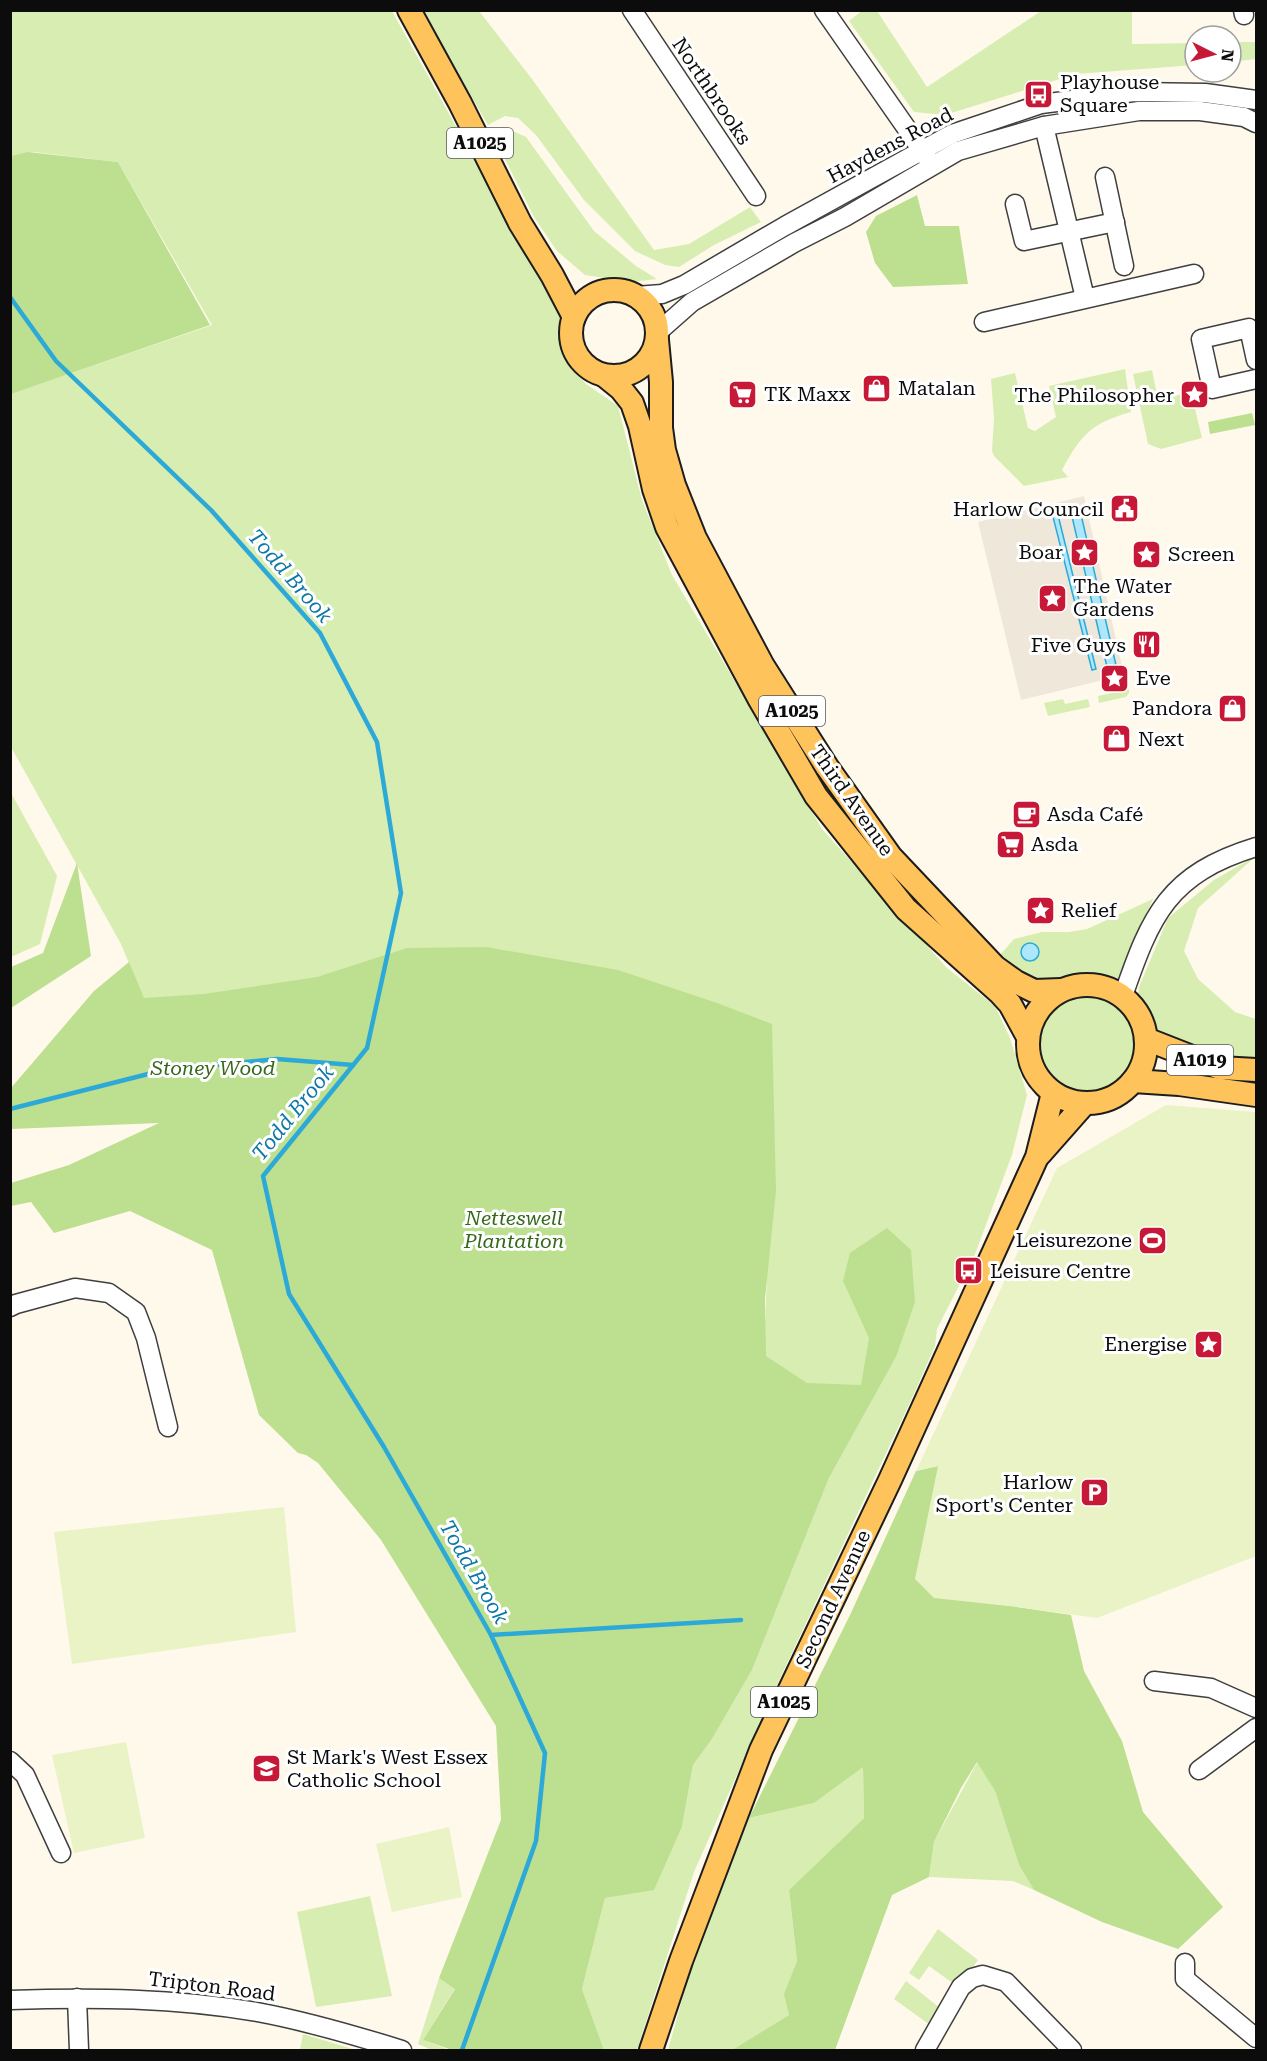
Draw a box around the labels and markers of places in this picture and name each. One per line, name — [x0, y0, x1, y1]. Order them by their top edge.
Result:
place label: Playhouse Square — [1060, 70, 1159, 117]
bus stop icon: Playhouse Square — [1023, 78, 1055, 110]
shop icon: Matalan — [861, 372, 893, 404]
place label: Matalan — [898, 376, 976, 400]
supermarket icon: TK Maxx — [727, 378, 759, 410]
place icon: The Philosopher — [1179, 379, 1211, 411]
place label: TK Maxx — [764, 382, 851, 406]
place label: The Philosopher — [1014, 383, 1174, 407]
public building icon: Harlow Council — [1109, 493, 1141, 525]
place label: Harlow Council — [953, 497, 1104, 521]
place icon: Boar — [1068, 536, 1100, 568]
place icon: Screen — [1131, 538, 1163, 570]
place label: Boar — [1018, 540, 1063, 564]
place label: Screen — [1168, 542, 1235, 566]
place label: The Water Gardens — [1073, 574, 1172, 621]
place icon: The Water Gardens — [1036, 582, 1068, 614]
restaurant icon: Five Guys — [1131, 629, 1163, 661]
place label: Five Guys — [1031, 633, 1126, 657]
place icon: Eve — [1099, 662, 1131, 694]
place label: Eve — [1136, 666, 1171, 690]
shop icon: Pandora — [1217, 692, 1249, 724]
place label: Pandora — [1132, 696, 1212, 720]
shop icon: Next — [1101, 723, 1133, 755]
place label: Next — [1138, 727, 1185, 751]
cafe icon: Asda Café — [1010, 798, 1042, 830]
place label: Asda Café — [1047, 802, 1143, 826]
supermarket icon: Asda — [994, 828, 1026, 860]
place label: Asda — [1031, 832, 1078, 856]
place icon: Relief — [1024, 894, 1056, 926]
place label: Relief — [1061, 898, 1118, 922]
sports icon: Leisurezone — [1137, 1224, 1169, 1256]
place label: Leisurezone — [1016, 1228, 1132, 1252]
bus stop icon: Leisure Centre — [953, 1255, 985, 1287]
place label: Leisure Centre — [990, 1259, 1131, 1283]
place icon: Energise — [1192, 1328, 1224, 1360]
place label: Energise — [1104, 1332, 1187, 1356]
place label: Harlow Sport's Center — [936, 1470, 1073, 1517]
parking icon: Harlow Sport's Center — [1078, 1477, 1110, 1509]
place label: St Mark's West Essex Catholic School — [287, 1745, 488, 1792]
school or university icon: St Mark's West Essex Catholic School — [250, 1753, 282, 1785]

